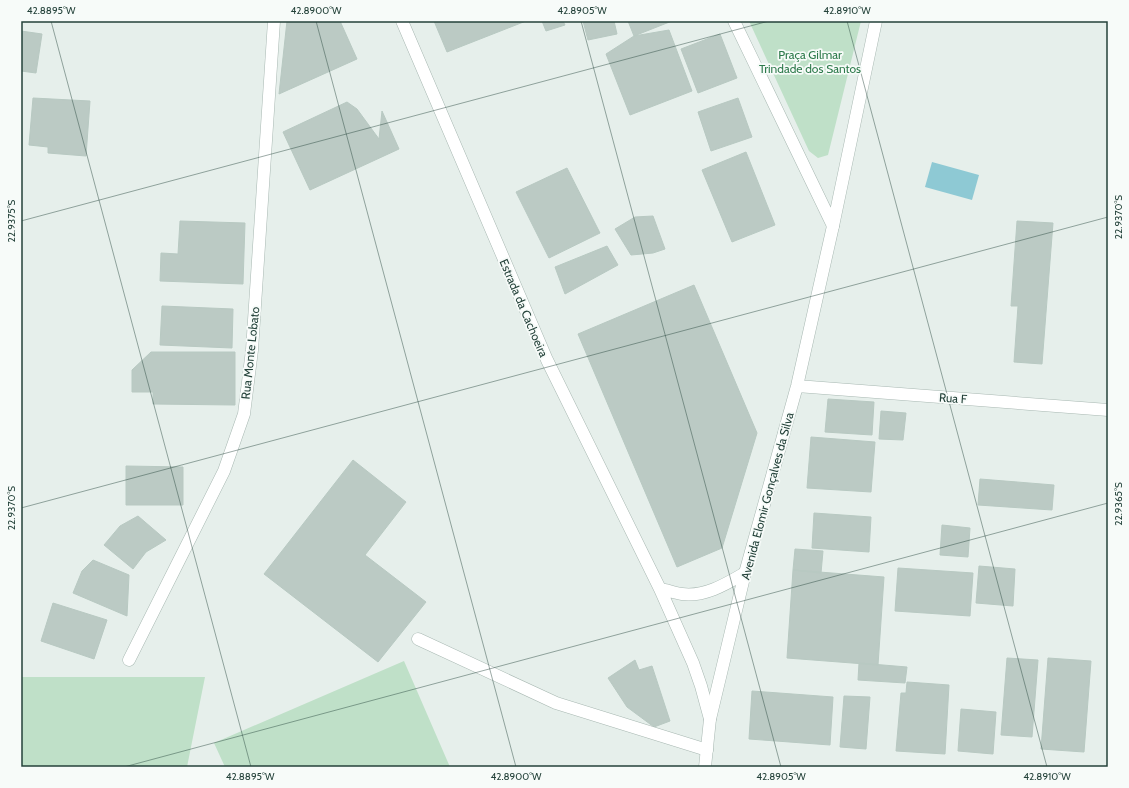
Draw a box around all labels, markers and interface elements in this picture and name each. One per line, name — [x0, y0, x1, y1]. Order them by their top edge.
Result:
text: 42.8895°W — [27, 4, 76, 17]
text: 42.8900°W — [290, 4, 342, 17]
text: 42.8905°W — [557, 4, 607, 17]
text: 42.8910°W — [823, 4, 871, 17]
park label: Praça Gilmar Trindade dos Santos — [759, 47, 861, 76]
text: 22.9370°S — [1112, 195, 1125, 239]
text: 22.9375°S — [5, 199, 18, 242]
street label: Estrada da Cachoeira — [497, 257, 552, 360]
street label: Rua Monte Lobato — [238, 306, 262, 400]
street label: Rua F — [938, 390, 968, 407]
street label: Avenida Elomir Gonçalves da Silva — [737, 410, 797, 581]
text: 22.9365°S — [1112, 482, 1125, 526]
text: 22.9370°S — [5, 486, 18, 530]
text: 42.8895°W — [226, 770, 275, 783]
text: 42.8900°W — [490, 770, 542, 783]
text: 42.8905°W — [756, 770, 806, 783]
text: 42.8910°W — [1023, 770, 1071, 783]

